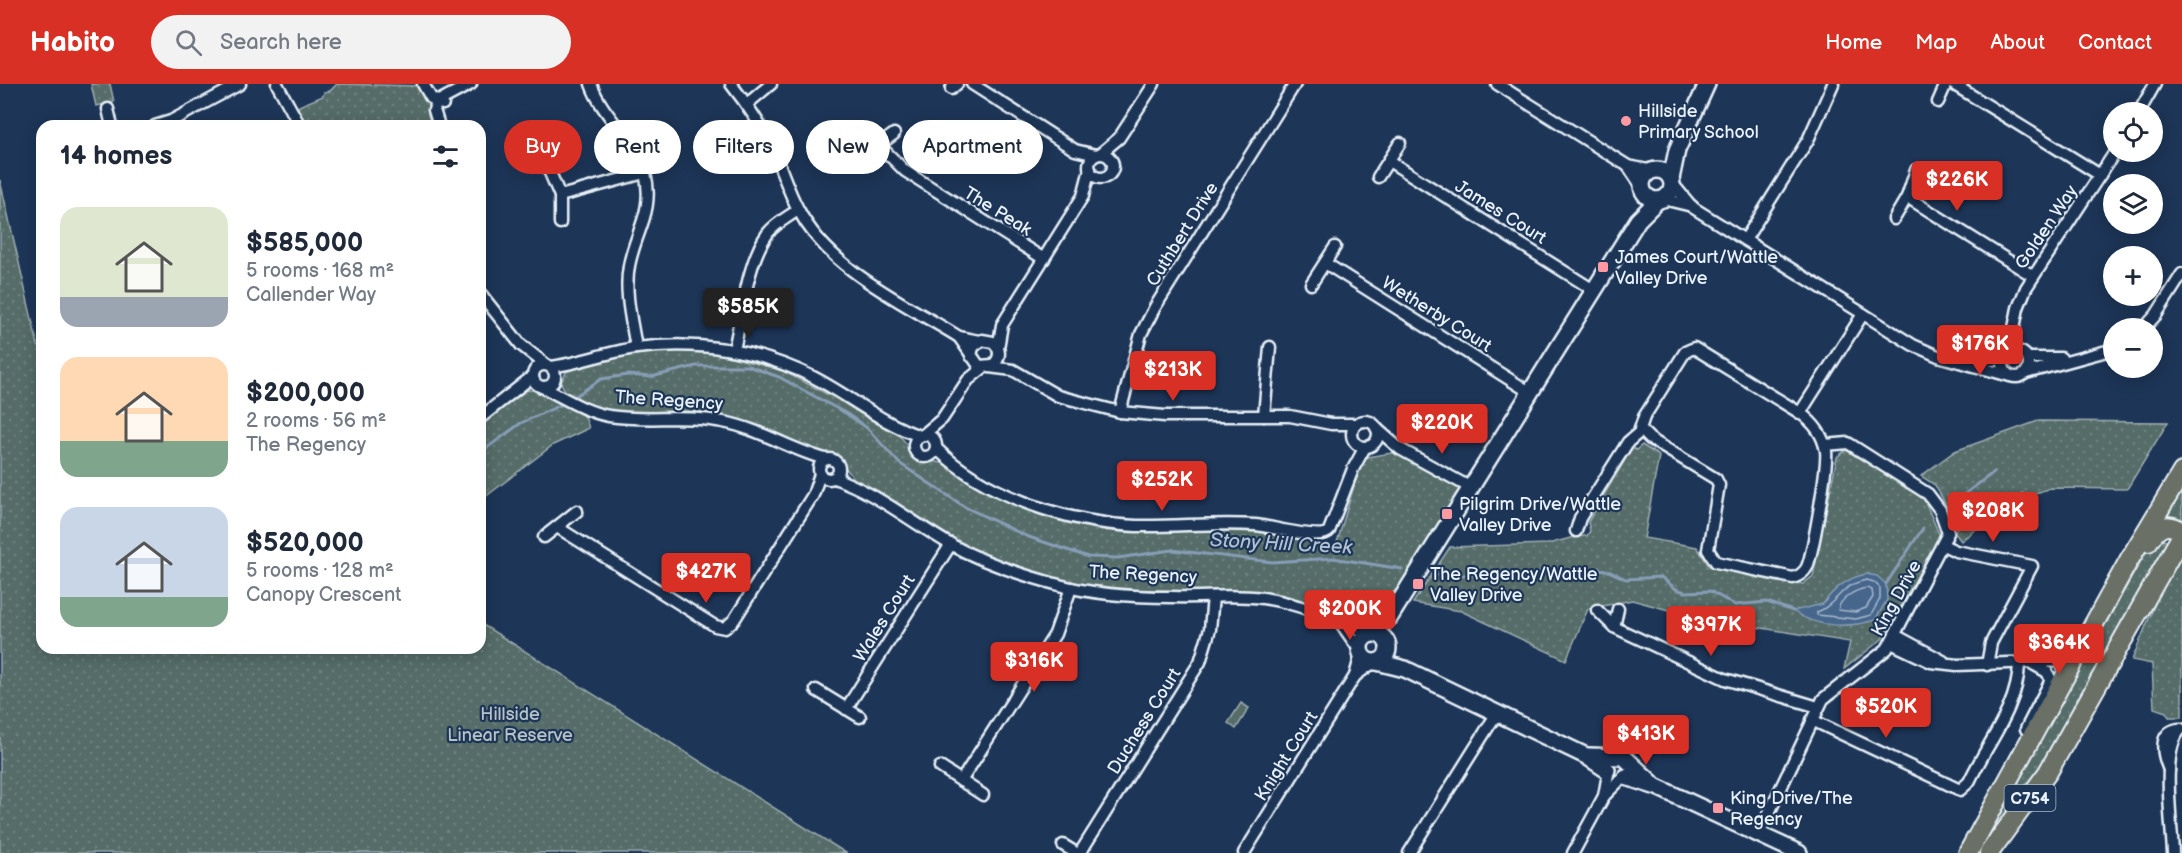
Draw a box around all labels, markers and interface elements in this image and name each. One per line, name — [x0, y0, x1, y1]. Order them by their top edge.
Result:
search box — [151, 15, 571, 69]
text: Habito — [30, 26, 115, 59]
icon: search — [172, 26, 205, 59]
text: Search here — [220, 29, 342, 56]
text: Home — [1825, 30, 1882, 55]
text: Map — [1915, 30, 1957, 55]
text: About — [1990, 30, 2045, 55]
text: Contact — [2078, 30, 2152, 55]
place label: Hillside Primary School — [1638, 101, 1759, 143]
map controls — [2103, 102, 2163, 378]
button: locate — [2103, 102, 2163, 162]
marker: Hillside Primary School — [1619, 114, 1633, 128]
chip: Buy — [504, 120, 582, 174]
chip: Rent — [594, 120, 681, 174]
chip: Filters — [693, 120, 794, 174]
chip: New — [806, 120, 890, 174]
chip: Apartment — [902, 120, 1043, 174]
icon: filters — [429, 140, 462, 173]
text: 14 homes — [60, 141, 172, 172]
pin: $226K — [1915, 161, 1999, 212]
text: $226K — [1926, 168, 1988, 192]
button: layers — [2103, 174, 2163, 234]
street label: James Court — [1451, 176, 1551, 249]
street label: Cuthbert Drive — [1142, 178, 1223, 290]
street label: Golden Way — [2011, 181, 2083, 273]
street label: The Peak — [960, 182, 1036, 241]
text: $585,000 — [246, 228, 363, 259]
icon: home — [108, 231, 180, 303]
button: + — [2103, 246, 2163, 306]
place label: James Court/Wattle Valley Drive — [1615, 247, 1778, 289]
text: 5 rooms · 168 m² — [246, 259, 394, 283]
marker: James Court/Wattle Valley Drive — [1596, 260, 1610, 274]
street label: Wetherby Court — [1378, 272, 1496, 357]
text: Callender Way — [246, 283, 376, 307]
pin: $585K — [706, 288, 790, 339]
text: $585K — [717, 295, 779, 319]
button: − — [2103, 318, 2163, 378]
pin: $176K — [1938, 325, 2022, 376]
text: $176K — [1951, 332, 2009, 356]
pin: $213K — [1131, 351, 1215, 402]
text: $213K — [1144, 358, 1202, 382]
text: $200,000 — [246, 378, 365, 409]
icon: home — [108, 381, 180, 453]
street label: The Regency — [614, 386, 724, 415]
pin: $220K — [1400, 404, 1484, 455]
text: 2 rooms · 56 m² — [246, 409, 386, 433]
text: $220K — [1411, 411, 1473, 435]
text: The Regency — [246, 433, 366, 457]
pin: $252K — [1120, 461, 1204, 512]
text: $252K — [1131, 468, 1193, 492]
pin: $208K — [1951, 492, 2035, 543]
place label: Pilgrim Drive/Wattle Valley Drive — [1459, 494, 1621, 536]
text: $208K — [1962, 499, 2024, 523]
marker: Pilgrim Drive/Wattle Valley Drive — [1440, 507, 1454, 521]
text: $520,000 — [246, 528, 364, 559]
water label: Stony Hill Creek — [1209, 528, 1354, 560]
icon: home — [108, 531, 180, 603]
pin: $427K — [664, 553, 748, 604]
street label: King Drive — [1867, 556, 1926, 640]
text: 5 rooms · 128 m² — [246, 559, 394, 583]
text: $427K — [675, 560, 737, 584]
street label: The Regency — [1088, 561, 1198, 588]
place label: The Regency/Wattle Valley Drive — [1430, 564, 1598, 606]
street label: Wales Court — [849, 570, 920, 666]
marker: The Regency/Wattle Valley Drive — [1411, 577, 1425, 591]
text: Canopy Crescent — [246, 583, 401, 607]
pin: $200K — [1308, 590, 1392, 641]
text: $200K — [1318, 597, 1382, 621]
pin: $397K — [1669, 606, 1753, 657]
text: $397K — [1680, 613, 1742, 637]
pin: $364K — [2017, 624, 2101, 675]
text: $364K — [2028, 631, 2090, 655]
pin: $316K — [992, 642, 1076, 693]
text: $316K — [1005, 649, 1064, 673]
street label: Duchess Court — [1103, 664, 1186, 778]
pin: $520K — [1844, 688, 1928, 739]
text: $520K — [1855, 695, 1917, 719]
park label: Hillside Linear Reserve — [447, 704, 573, 746]
street label: Knight Court — [1251, 707, 1323, 805]
pin: $413K — [1604, 715, 1688, 766]
text: $413K — [1617, 722, 1675, 746]
road number: C754 — [2004, 785, 2056, 811]
place label: King Drive/The Regency — [1730, 788, 1853, 830]
marker: King Drive/The Regency — [1711, 801, 1725, 815]

